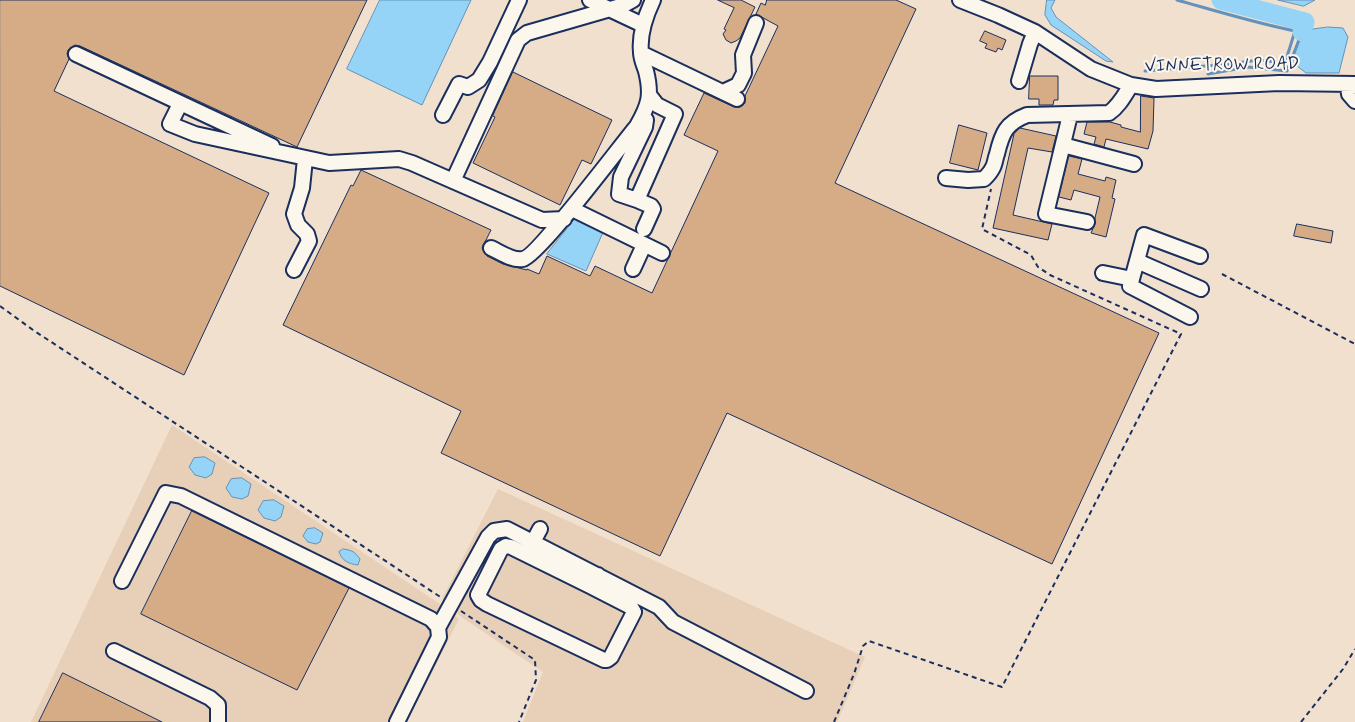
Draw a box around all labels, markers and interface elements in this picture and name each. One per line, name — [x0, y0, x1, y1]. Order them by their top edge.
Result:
street label: VINNETROW ROAD — [1144, 54, 1300, 78]

